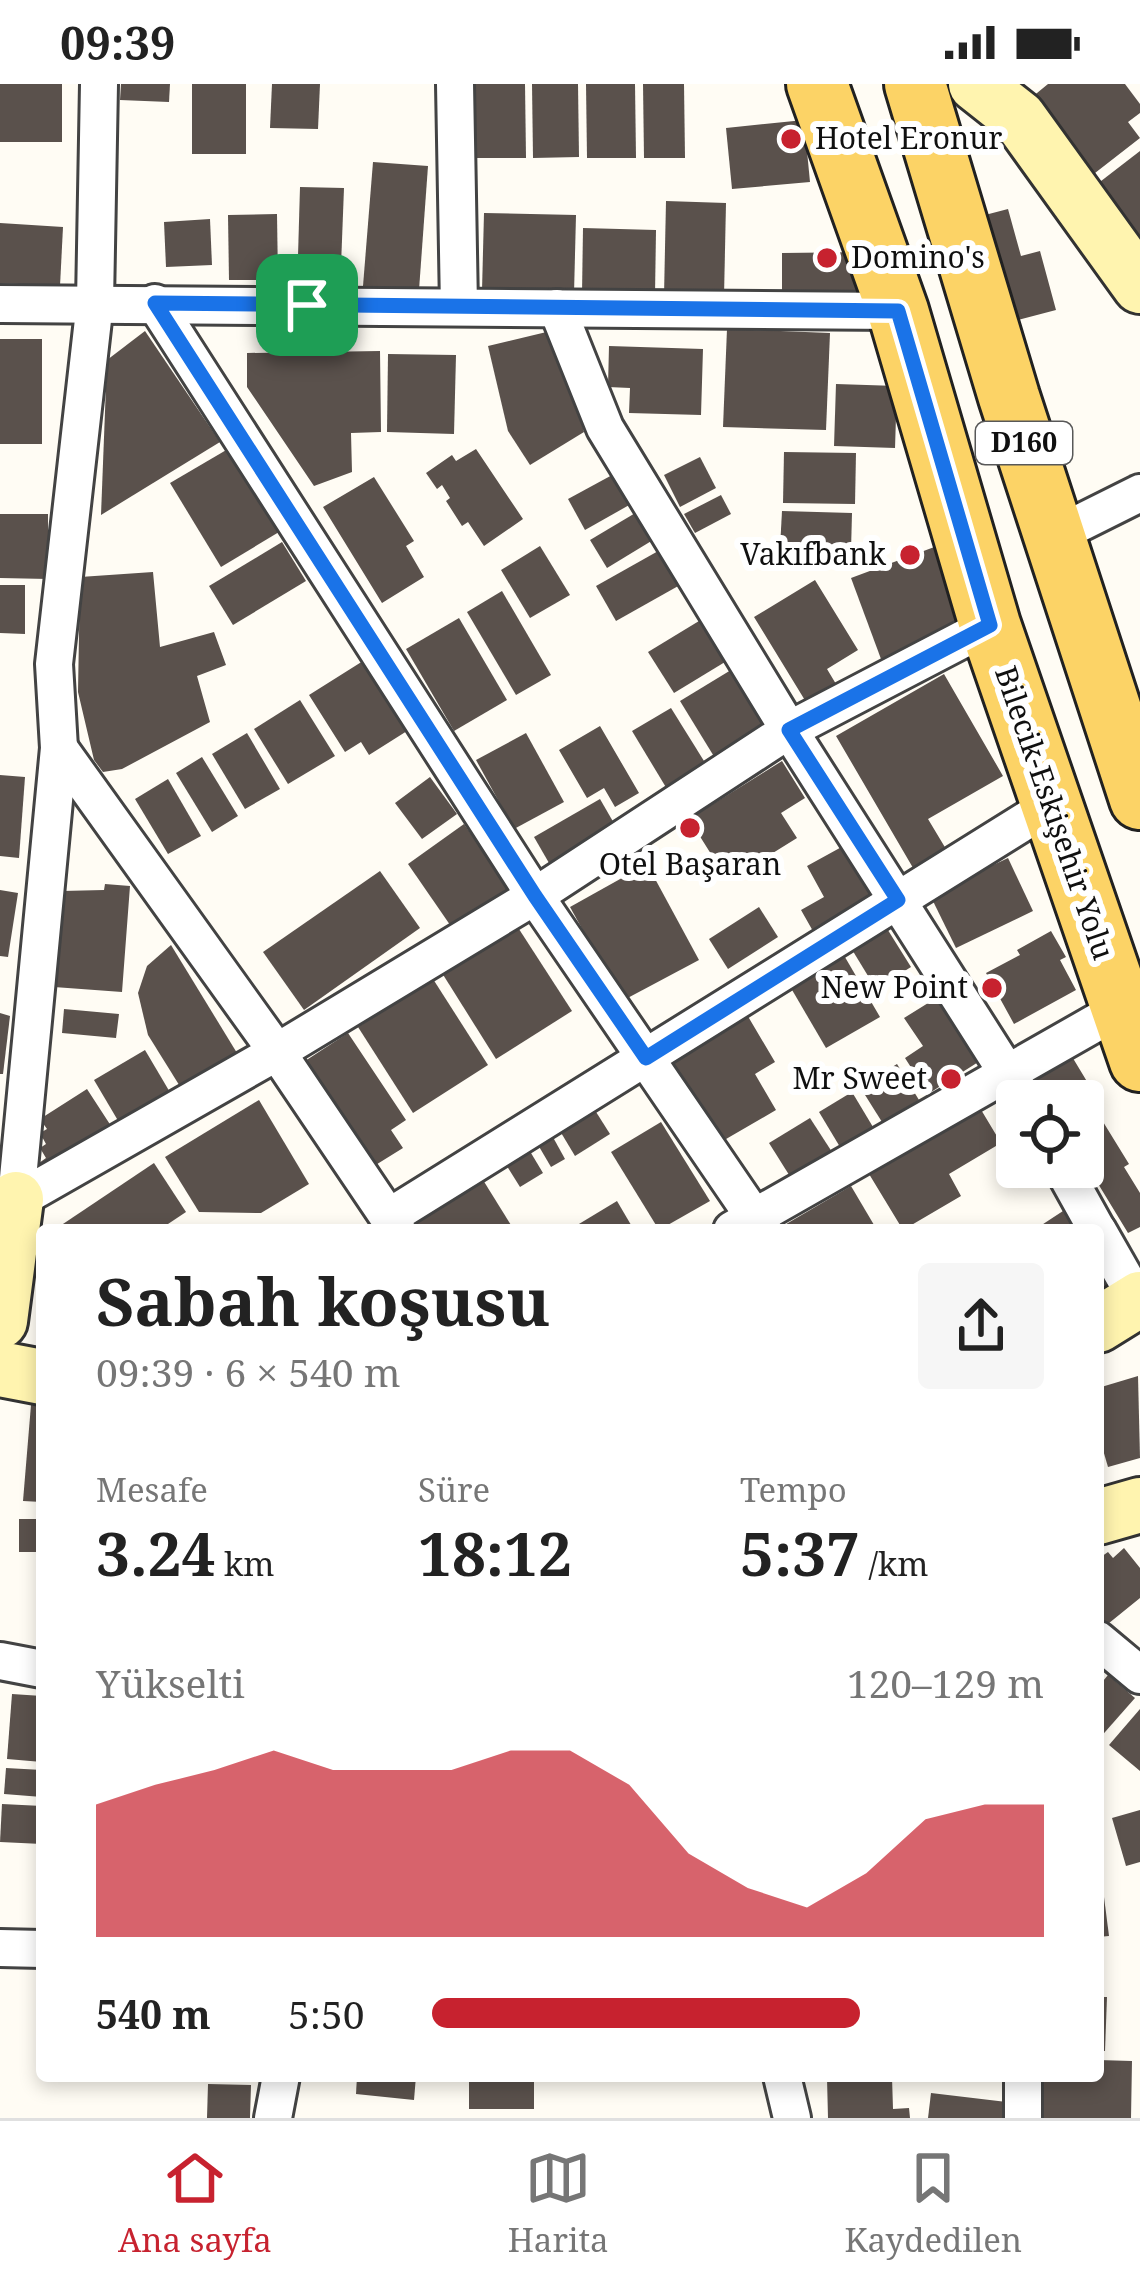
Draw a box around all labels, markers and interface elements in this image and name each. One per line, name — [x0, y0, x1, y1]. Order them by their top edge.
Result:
text: 09:39 — [60, 12, 175, 73]
place label: Hotel Eronur — [815, 117, 1002, 158]
marker: Hotel Eronur — [778, 126, 804, 152]
place label: Domino's — [851, 236, 985, 277]
marker: Domino's — [814, 245, 840, 271]
pin — [256, 254, 358, 356]
icon: arrive — [274, 272, 340, 338]
road number: D160 — [976, 422, 1072, 464]
place label: Vakıfbank — [740, 533, 886, 574]
marker: Vakıfbank — [897, 542, 923, 568]
street label: Bilecik-Eskişehir Yolu — [986, 660, 1125, 965]
marker: Otel Başaran — [677, 815, 703, 841]
place label: Otel Başaran — [599, 843, 781, 884]
place label: New Point — [820, 966, 968, 1007]
marker: New Point — [979, 975, 1005, 1001]
place label: Mr Sweet — [792, 1057, 927, 1098]
marker: Mr Sweet — [938, 1066, 964, 1092]
map controls — [996, 1080, 1104, 1188]
button: locate — [996, 1080, 1104, 1188]
text: Sabah koşusu — [96, 1255, 550, 1345]
button: share — [918, 1263, 1044, 1389]
text: 09:39 · 6 × 540 m — [96, 1345, 401, 1398]
text: Mesafe — [96, 1467, 208, 1512]
text: Süre — [418, 1467, 490, 1512]
text: Tempo — [740, 1467, 847, 1512]
text: 3.24 — [96, 1512, 215, 1594]
text: 18:12 — [418, 1512, 572, 1594]
text: 5:37 — [740, 1512, 860, 1594]
text: km — [215, 1541, 274, 1586]
text: /km — [860, 1541, 929, 1586]
text: Yükselti — [96, 1656, 245, 1709]
text: 120–129 m — [847, 1656, 1044, 1709]
text: 540 m — [96, 1987, 211, 2040]
text: 5:50 — [288, 1987, 365, 2040]
tab: Ana sayfa — [118, 2145, 272, 2262]
tab: Harita — [508, 2145, 609, 2262]
tab: Kaydedilen — [845, 2145, 1022, 2262]

